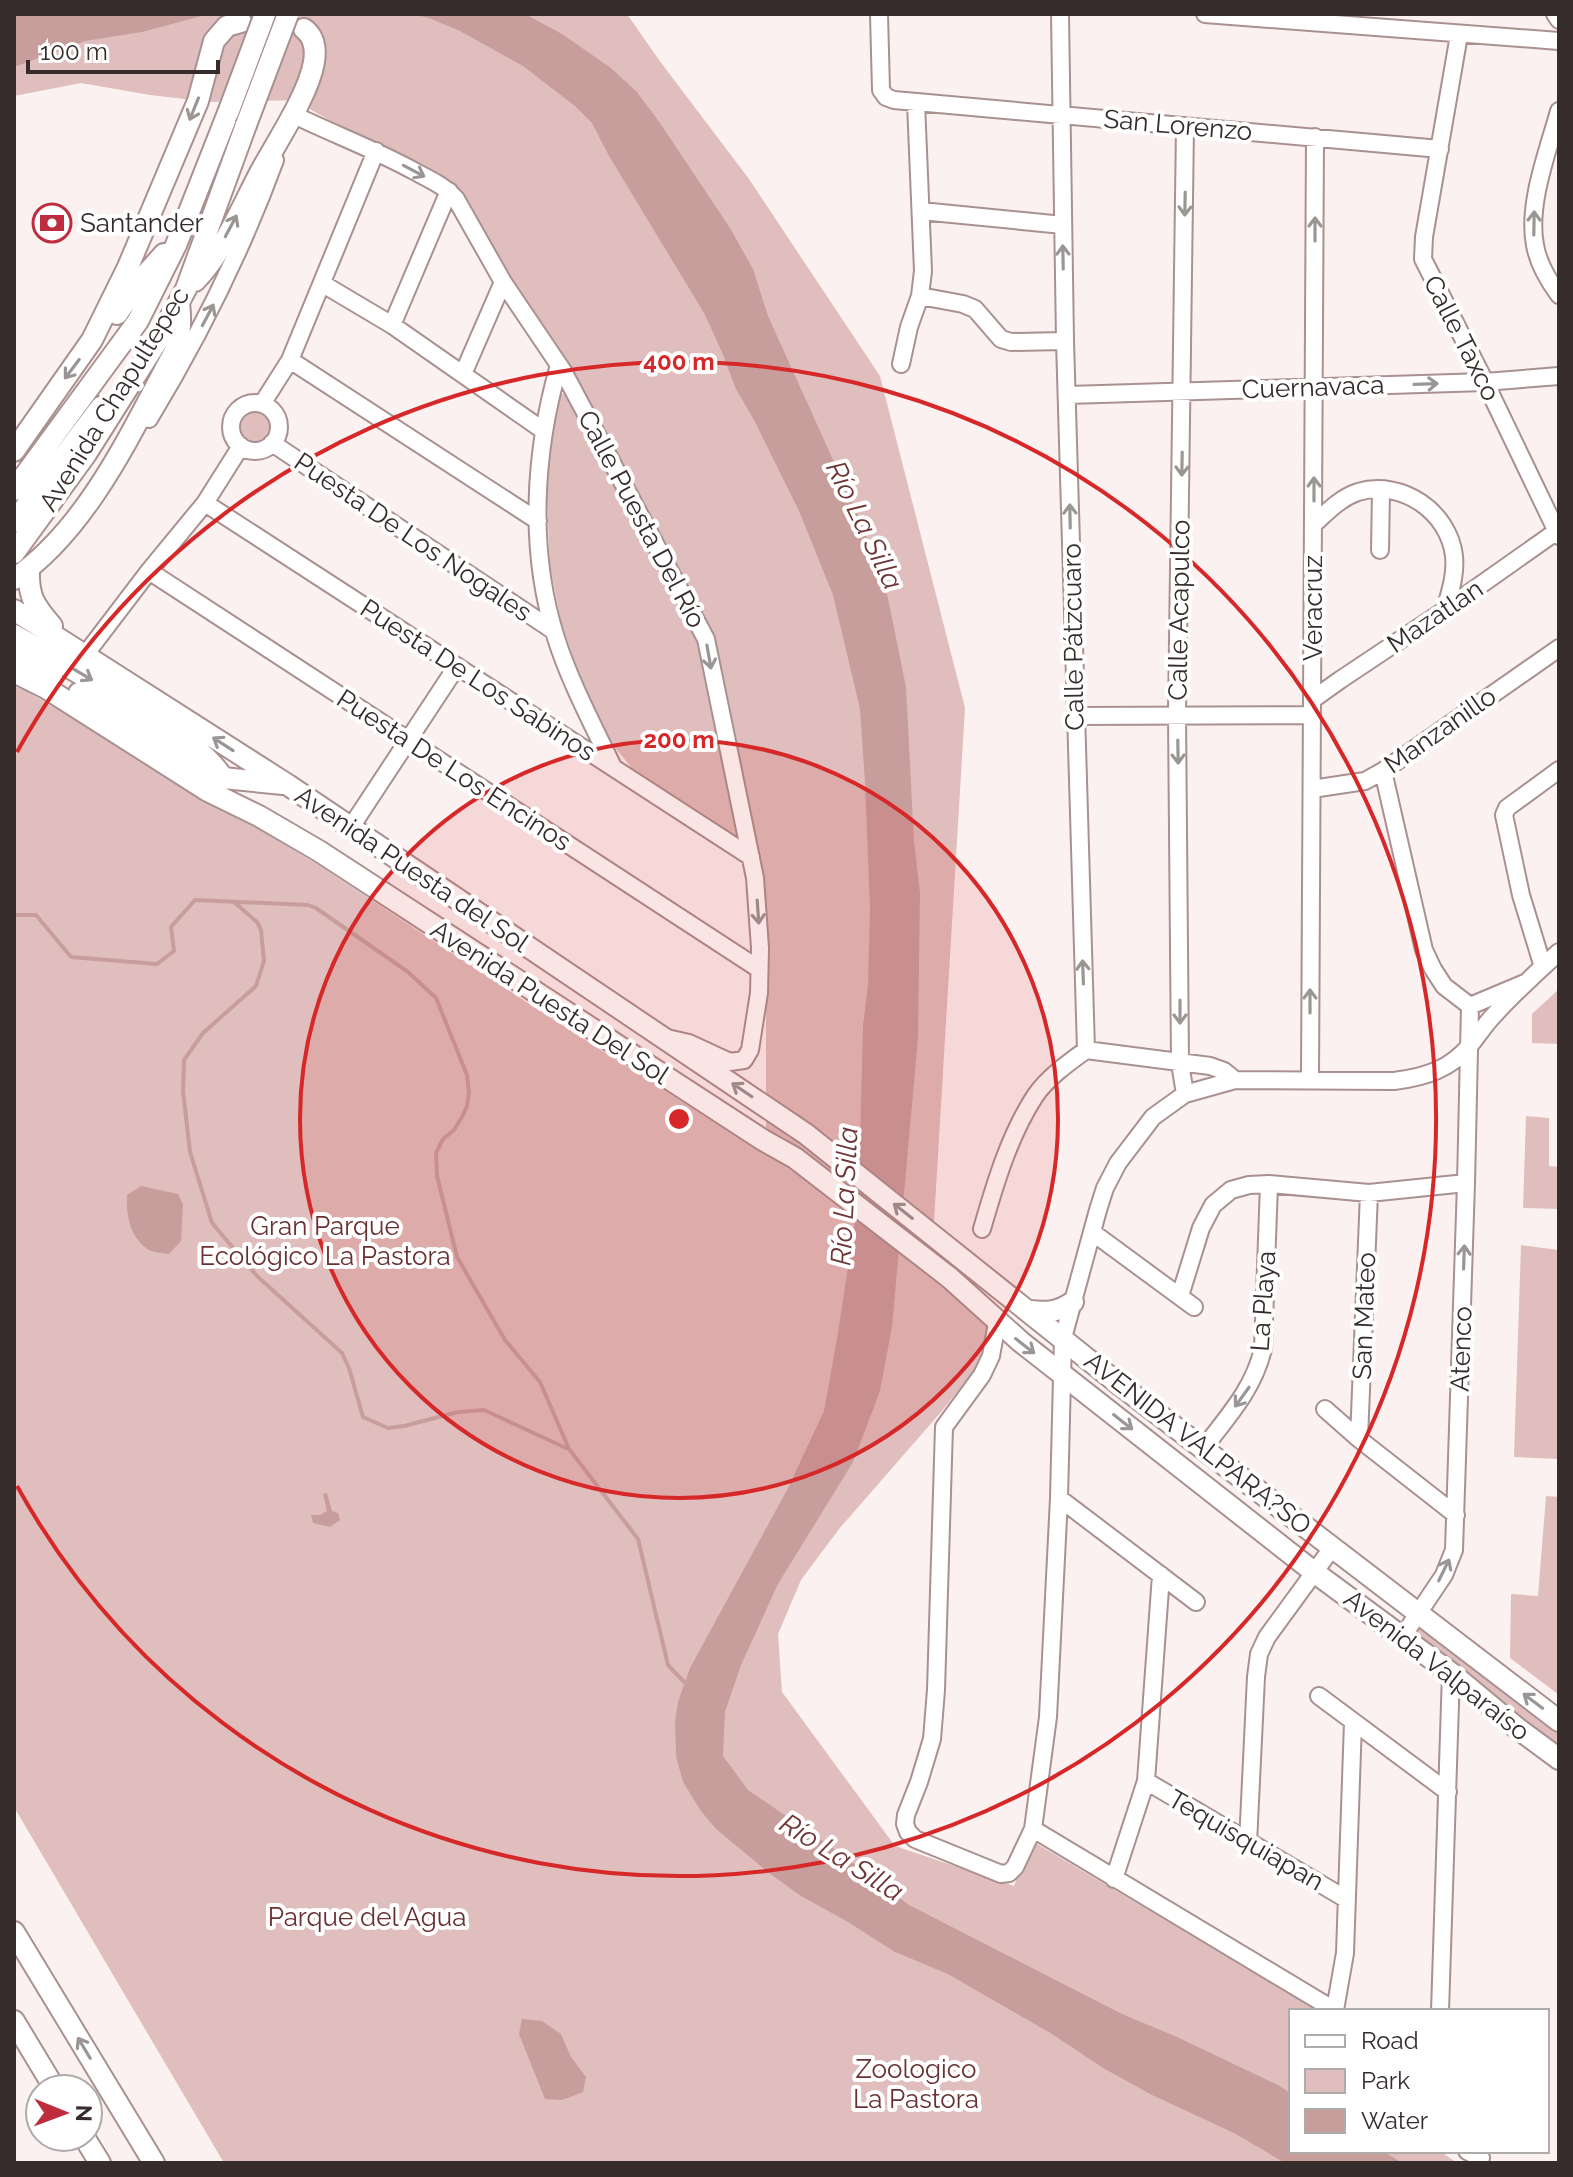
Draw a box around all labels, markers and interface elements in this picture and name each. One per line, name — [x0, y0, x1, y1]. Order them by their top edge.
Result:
scale bar — [28, 24, 218, 74]
text: 100 m — [40, 37, 108, 66]
one-way arrow — [186, 96, 200, 121]
street label: San Lorenzo — [1102, 104, 1254, 146]
one-way arrow — [401, 163, 425, 179]
one-way arrow — [1177, 190, 1193, 217]
bank icon: Santander — [31, 202, 73, 244]
place label: Santander — [80, 208, 204, 238]
one-way arrow — [1527, 211, 1542, 237]
one-way arrow — [224, 215, 240, 238]
one-way arrow — [1307, 216, 1323, 243]
one-way arrow — [1056, 244, 1071, 271]
street label: Calle Taxco — [1418, 270, 1506, 406]
street label: Avenida Chapultepec — [33, 282, 195, 516]
one-way arrow — [201, 303, 217, 327]
text: 400 m — [643, 347, 715, 376]
one-way arrow — [64, 358, 81, 379]
street label: Cuernavaca — [1241, 370, 1385, 404]
one-way arrow — [1412, 376, 1439, 391]
street label: Calle Puesta Del Río — [572, 405, 712, 633]
street label: Puesta De Los Nogales — [289, 446, 537, 628]
one-way arrow — [1174, 450, 1189, 477]
water label: Río La Silla — [819, 456, 910, 595]
one-way arrow — [1306, 476, 1322, 503]
one-way arrow — [1063, 503, 1078, 530]
street label: Calle Acapulco — [1162, 519, 1196, 701]
street label: Calle Pátzcuaro — [1056, 543, 1090, 731]
street label: Veracruz — [1298, 555, 1328, 661]
street label: Mazatlan — [1382, 573, 1488, 659]
street label: Puesta De Los Sabinos — [355, 593, 601, 767]
one-way arrow — [703, 644, 718, 670]
one-way arrow — [70, 666, 93, 682]
street label: Manzanillo — [1378, 681, 1502, 779]
street label: Puesta De Los Encinos — [331, 683, 577, 857]
text: 200 m — [643, 725, 715, 754]
one-way arrow — [212, 735, 235, 751]
one-way arrow — [1170, 738, 1186, 765]
street label: Avenida Puesta del Sol — [290, 780, 535, 959]
one-way arrow — [751, 899, 766, 925]
street label: Avenida Puesta Del Sol — [426, 914, 675, 1091]
one-way arrow — [1076, 959, 1091, 986]
one-way arrow — [1302, 988, 1318, 1015]
one-way arrow — [1172, 998, 1187, 1025]
one-way arrow — [731, 1082, 754, 1098]
centre of rings — [665, 1105, 693, 1133]
water label: Río La Silla — [824, 1126, 865, 1266]
one-way arrow — [893, 1202, 914, 1219]
park label: Gran Parque Ecológico La Pastora — [199, 1211, 451, 1271]
one-way arrow — [1456, 1244, 1471, 1271]
street label: La Playa — [1245, 1250, 1281, 1352]
street label: San Mateo — [1347, 1252, 1381, 1380]
street label: Atenco — [1445, 1306, 1477, 1392]
one-way arrow — [1014, 1337, 1035, 1354]
street label: AVENIDA VALPARA?SO — [1079, 1345, 1317, 1541]
one-way arrow — [1233, 1386, 1250, 1407]
one-way arrow — [1112, 1413, 1133, 1430]
one-way arrow — [1437, 1559, 1453, 1583]
street label: Avenida Valparaíso — [1338, 1583, 1536, 1747]
one-way arrow — [1523, 1693, 1544, 1710]
street label: Tequisquiapan — [1163, 1783, 1329, 1897]
water label: Río La Silla — [774, 1807, 909, 1908]
park label: Parque del Agua — [268, 1902, 466, 1932]
legend — [1289, 2009, 1549, 2153]
text: Road — [1361, 2026, 1419, 2055]
one-way arrow — [76, 2037, 92, 2060]
park label: Zoologico La Pastora — [853, 2054, 979, 2114]
text: Park — [1361, 2066, 1410, 2095]
north arrow — [24, 2073, 104, 2153]
text: N — [71, 2105, 97, 2122]
text: Water — [1361, 2106, 1429, 2135]

